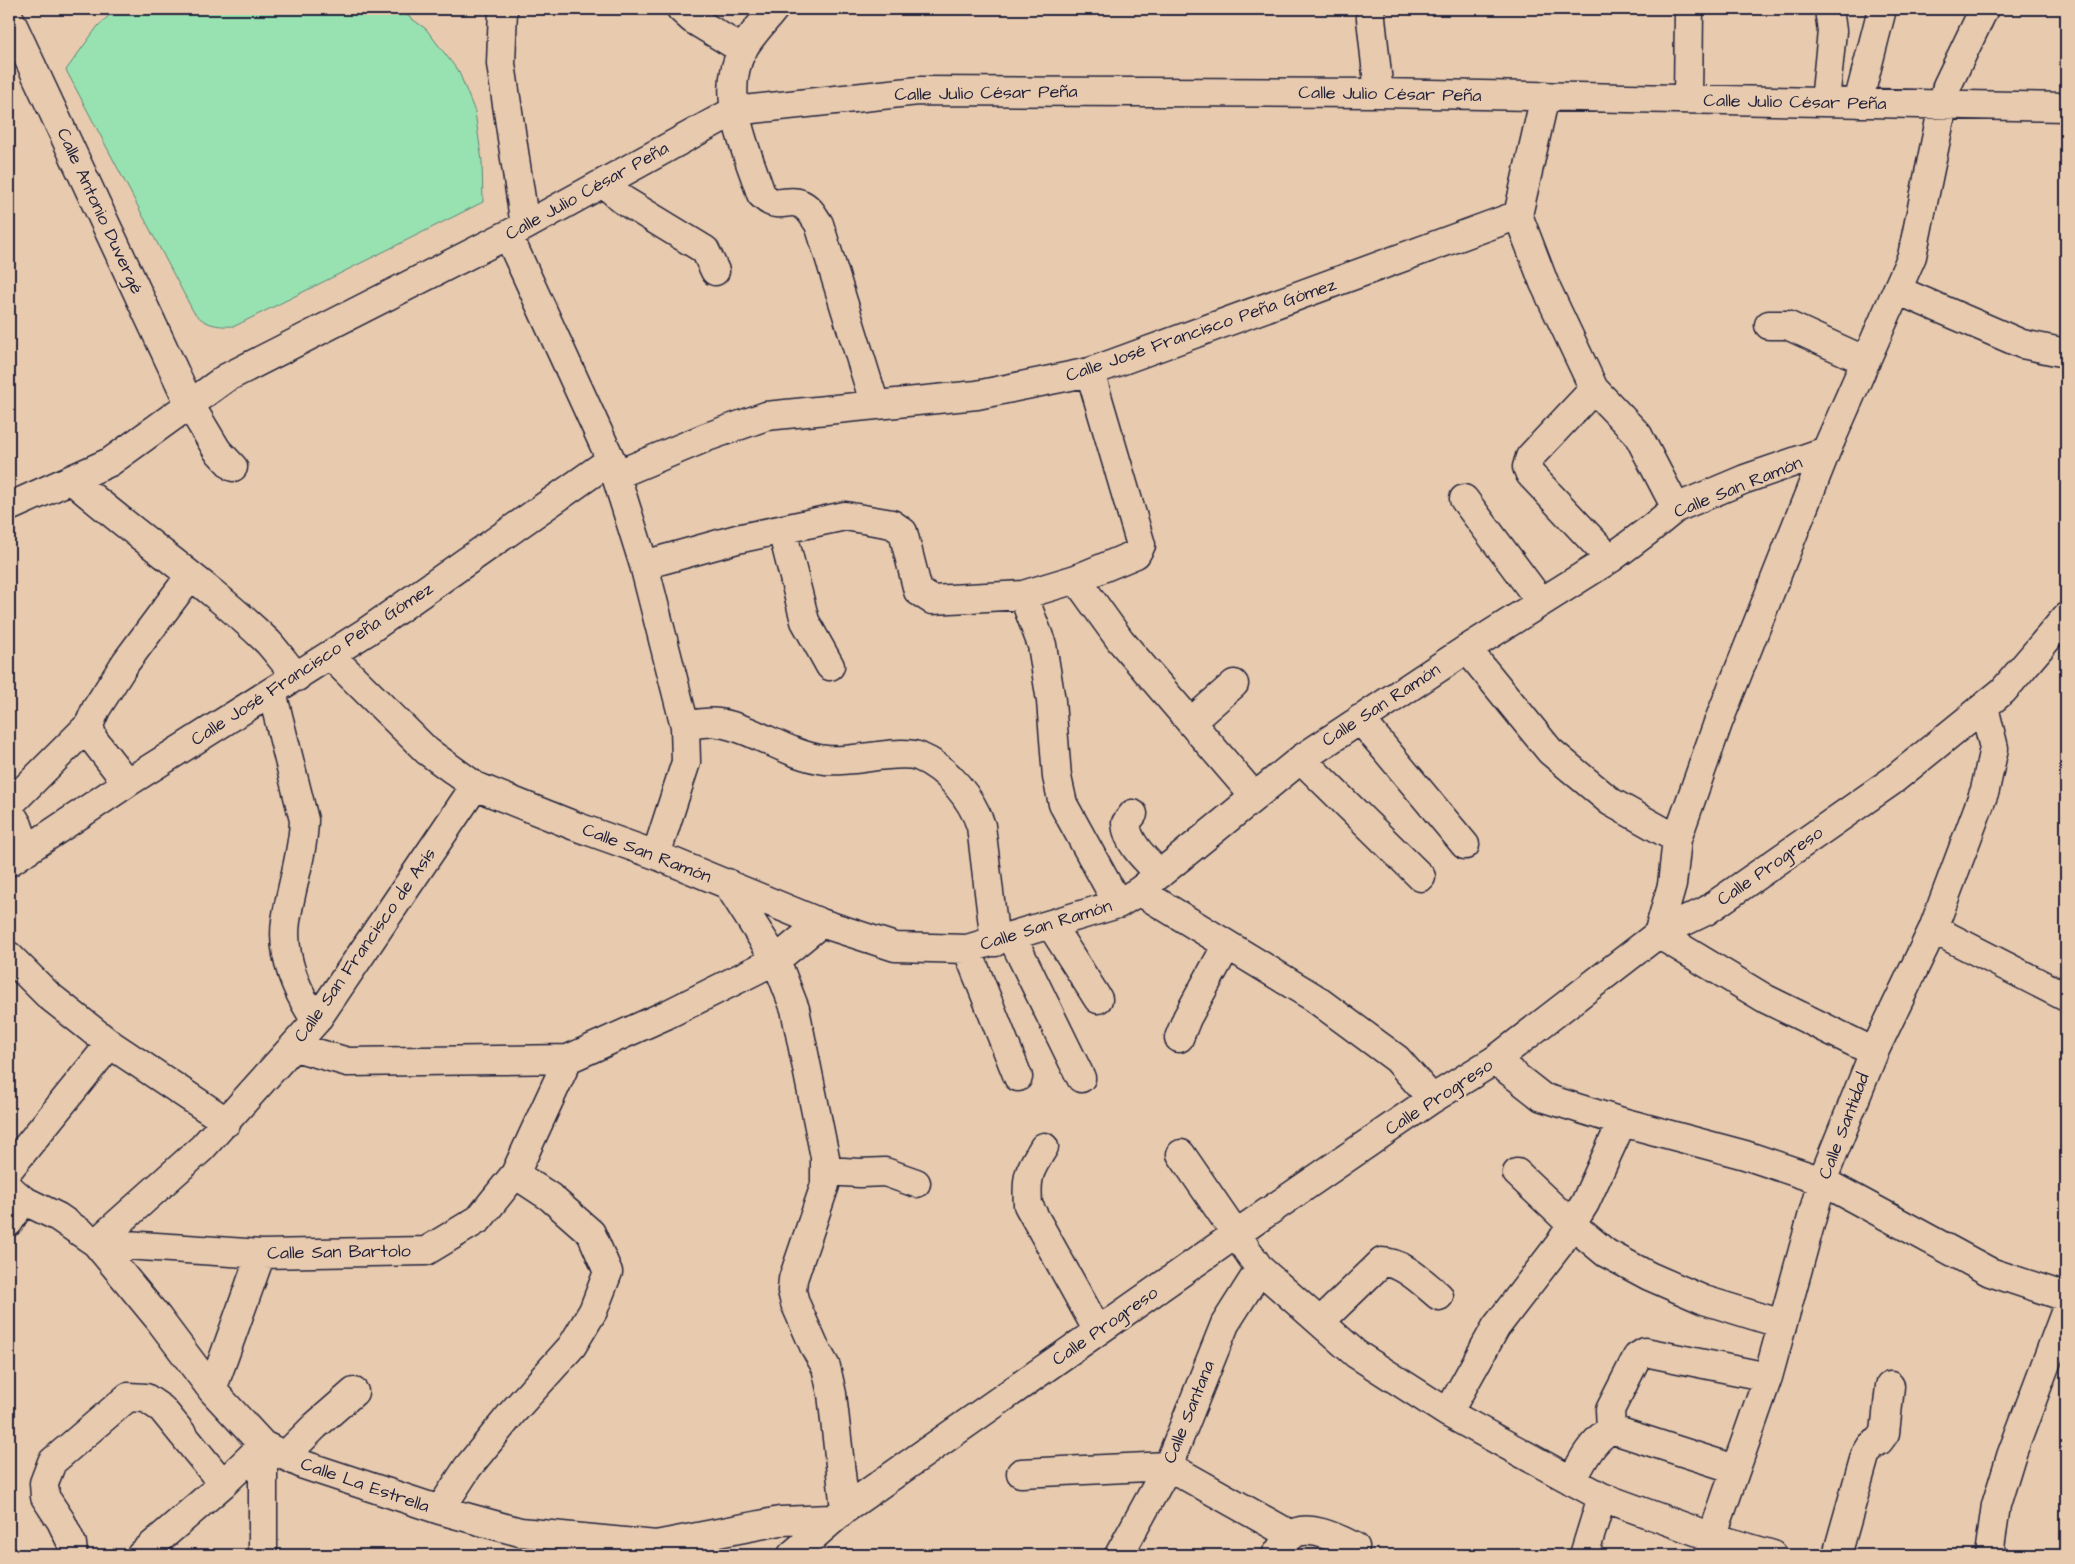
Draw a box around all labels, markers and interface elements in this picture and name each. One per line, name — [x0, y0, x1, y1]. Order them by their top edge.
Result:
street label: Calle Julio César Peña — [894, 79, 1078, 107]
street label: Calle Julio César Peña — [1298, 80, 1482, 108]
street label: Calle Julio César Peña — [1703, 88, 1887, 116]
street label: Calle Antonio Duvergé — [50, 124, 150, 299]
street label: Calle Julio César Peña — [501, 136, 673, 246]
street label: Calle José Francisco Peña Gómez — [1062, 272, 1340, 388]
street label: Calle San Ramón — [1670, 450, 1806, 524]
street label: Calle José Francisco Peña Gómez — [186, 576, 438, 752]
street label: Calle San Ramón — [1317, 657, 1445, 753]
street label: Calle San Ramón — [579, 817, 715, 889]
street label: Calle Progreso — [1712, 820, 1829, 913]
street label: Calle San Francisco de Asís — [288, 843, 442, 1047]
street label: Calle San Ramón — [977, 893, 1115, 957]
street label: Calle Progreso — [1380, 1053, 1498, 1142]
street label: Calle Santidad — [1812, 1069, 1876, 1183]
street label: Calle San Bartolo — [267, 1238, 411, 1266]
street label: Calle Progreso — [1047, 1280, 1164, 1373]
street label: Calle Santana — [1157, 1357, 1221, 1467]
street label: Calle La Estrella — [297, 1451, 433, 1519]

